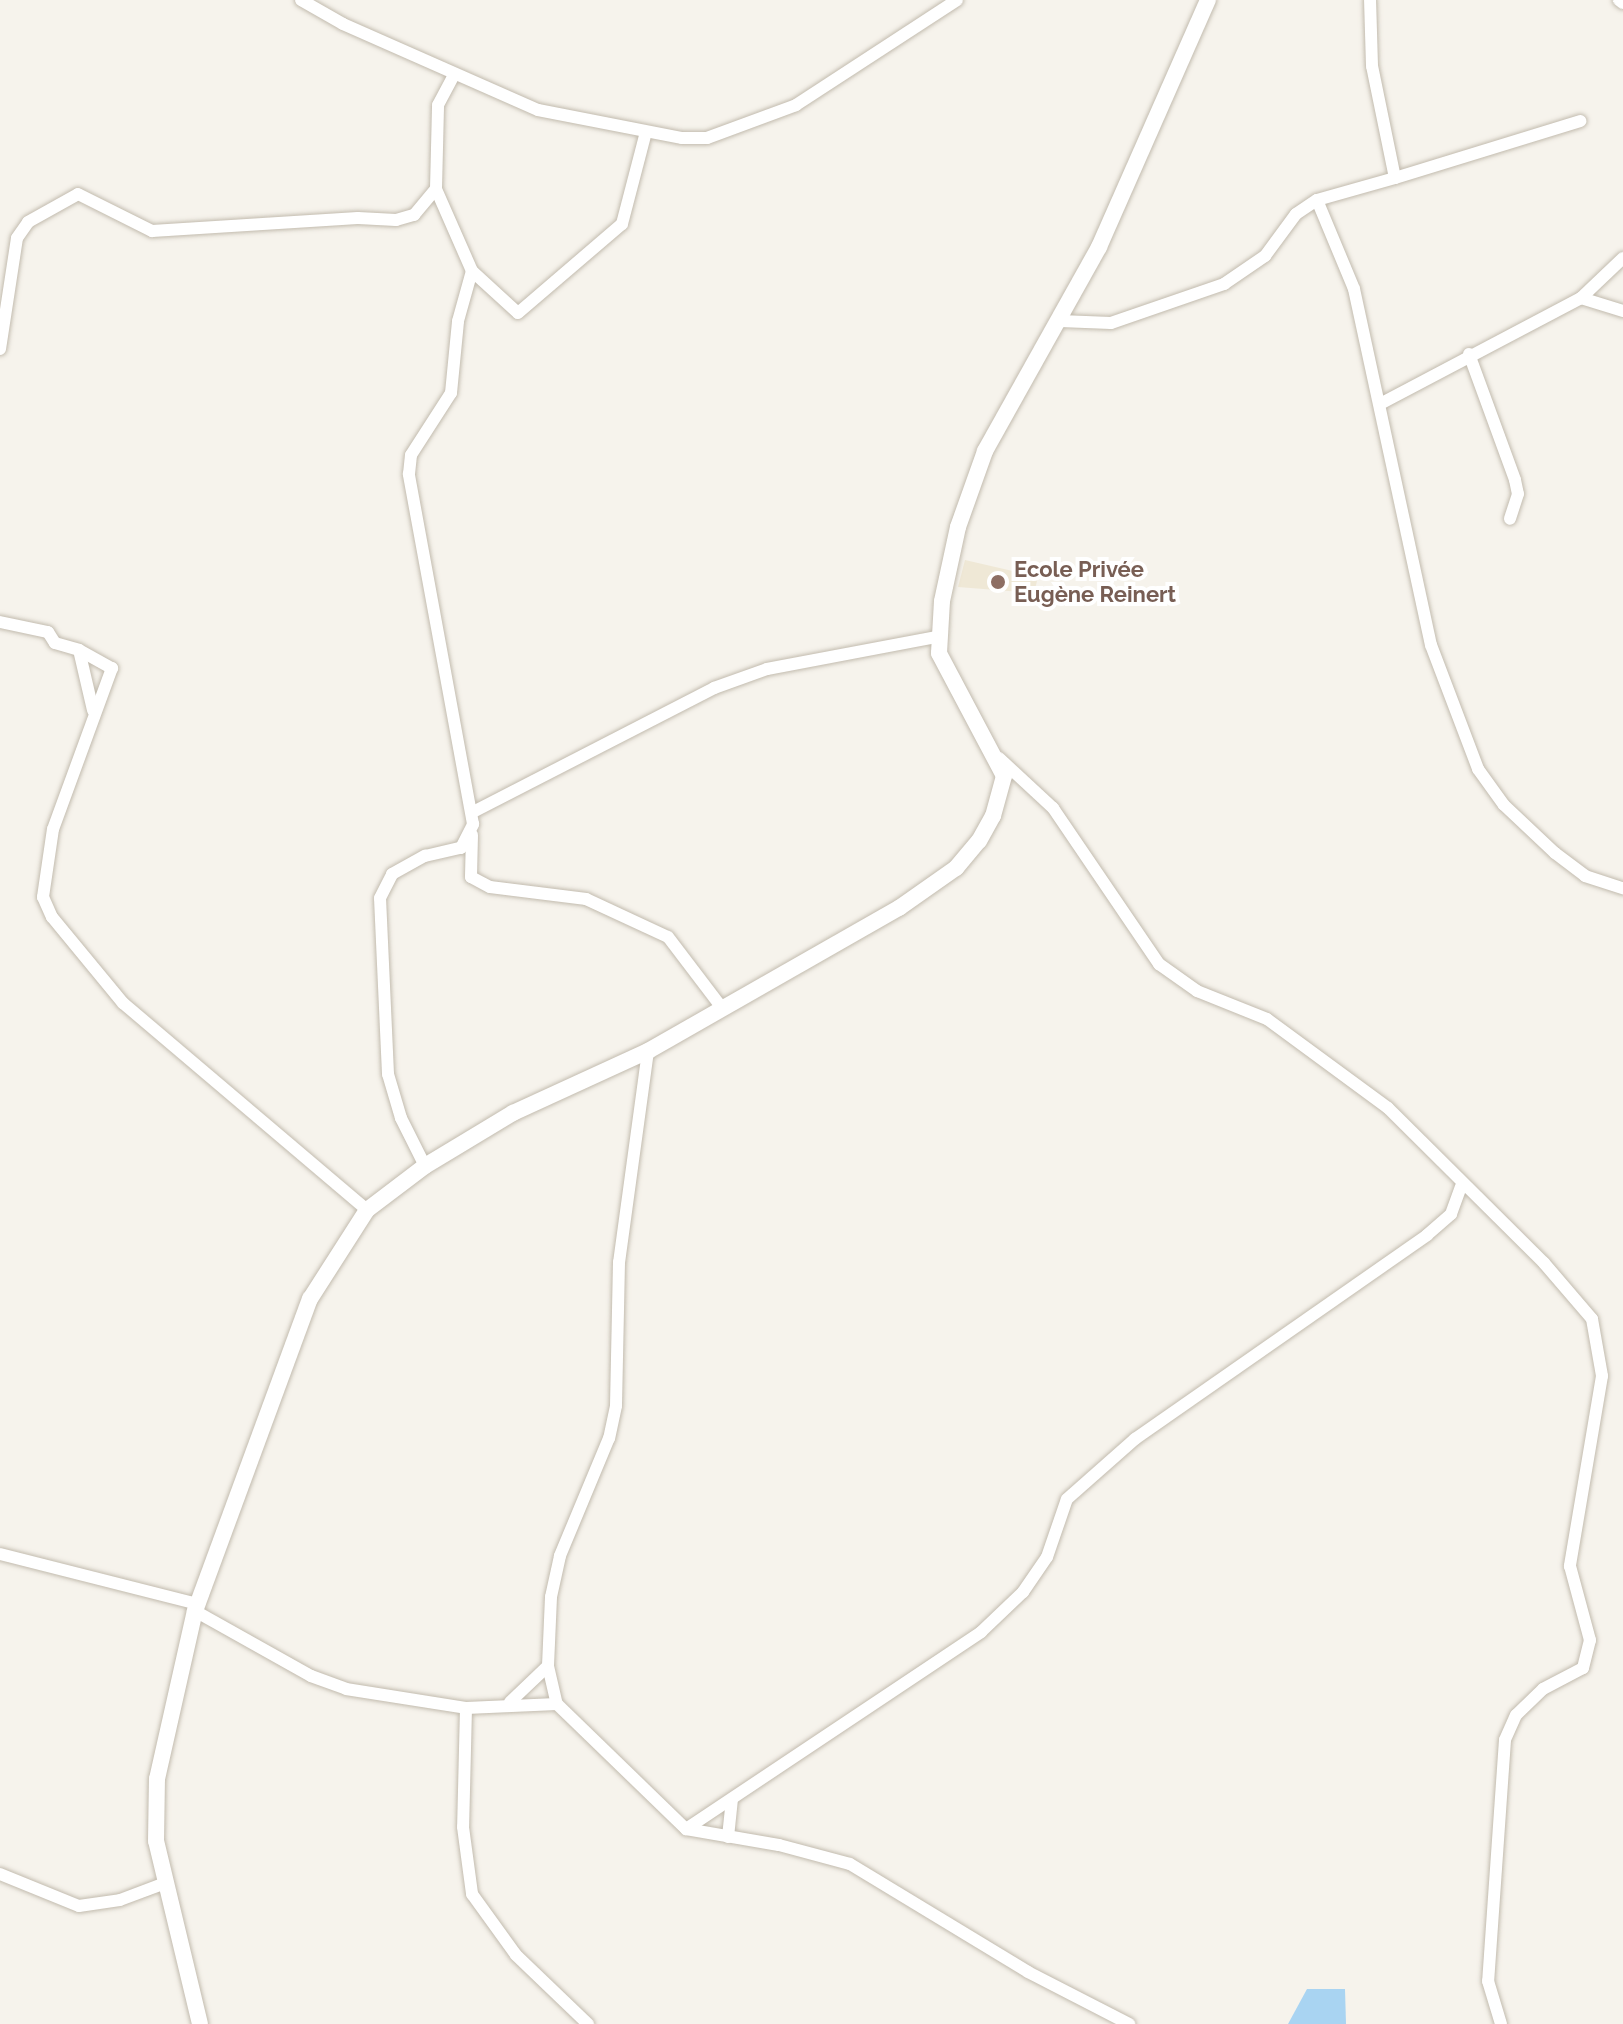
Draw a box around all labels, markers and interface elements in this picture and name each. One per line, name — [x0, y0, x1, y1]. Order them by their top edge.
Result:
place label: Ecole Privée Eugène Reinert — [1014, 556, 1176, 608]
marker: Ecole Privée Eugène Reinert — [989, 573, 1007, 591]

